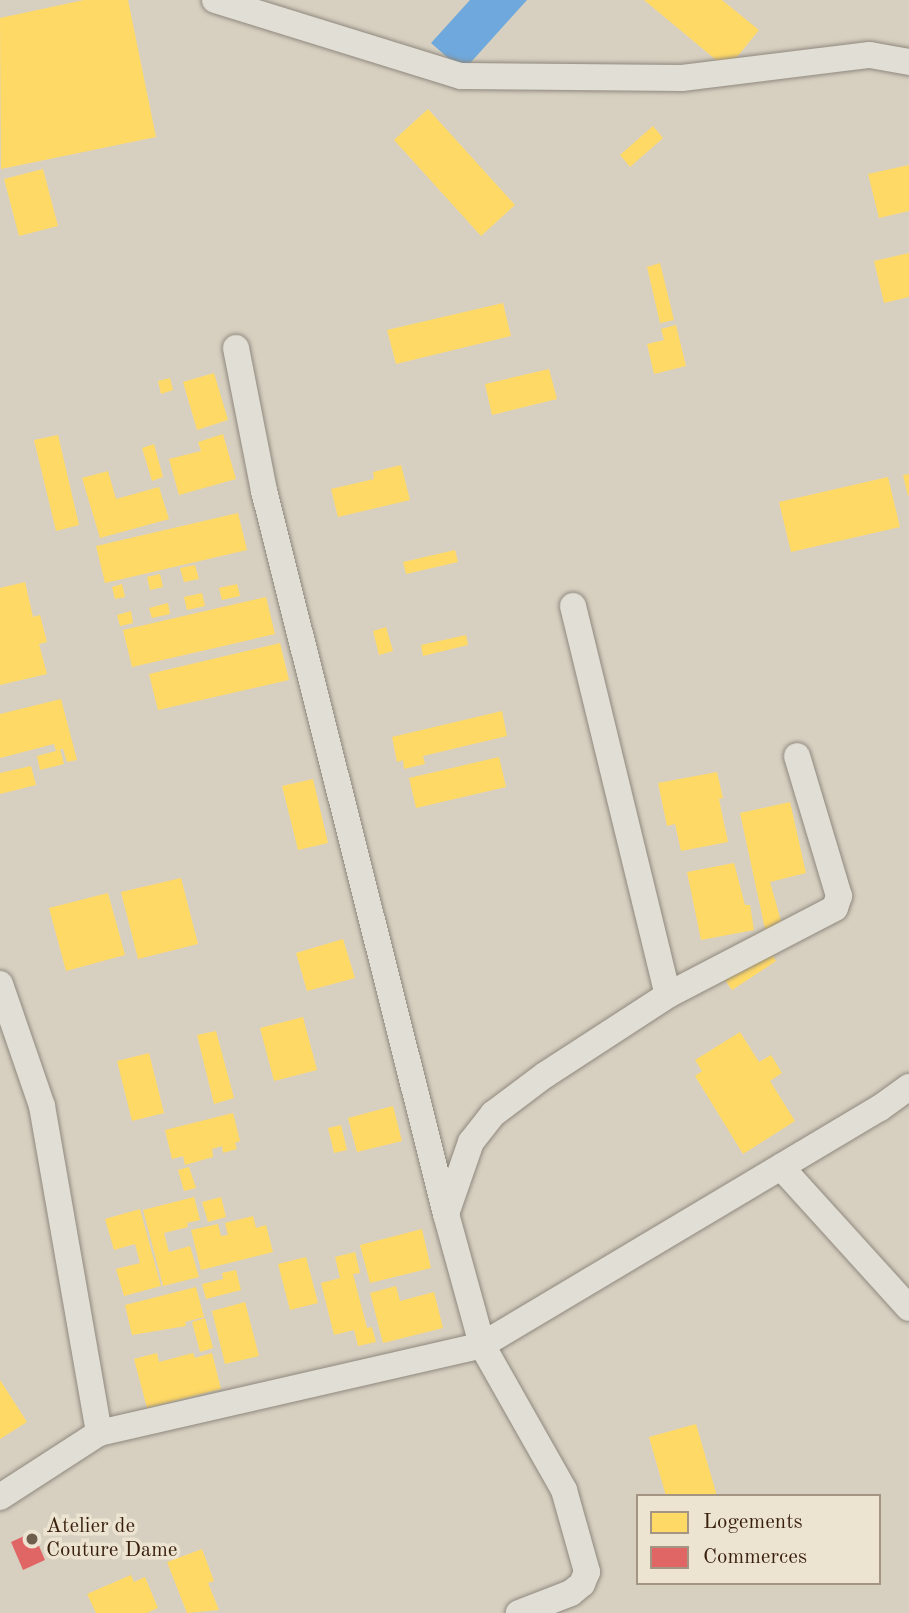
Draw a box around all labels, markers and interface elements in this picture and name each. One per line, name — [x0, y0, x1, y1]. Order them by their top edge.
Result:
legend — [636, 1494, 881, 1585]
text: Logements — [703, 1512, 803, 1533]
place label: Atelier de Couture Dame — [46, 1514, 178, 1564]
marker: Atelier de Couture Dame — [24, 1531, 40, 1547]
text: Commerces — [703, 1547, 807, 1568]

